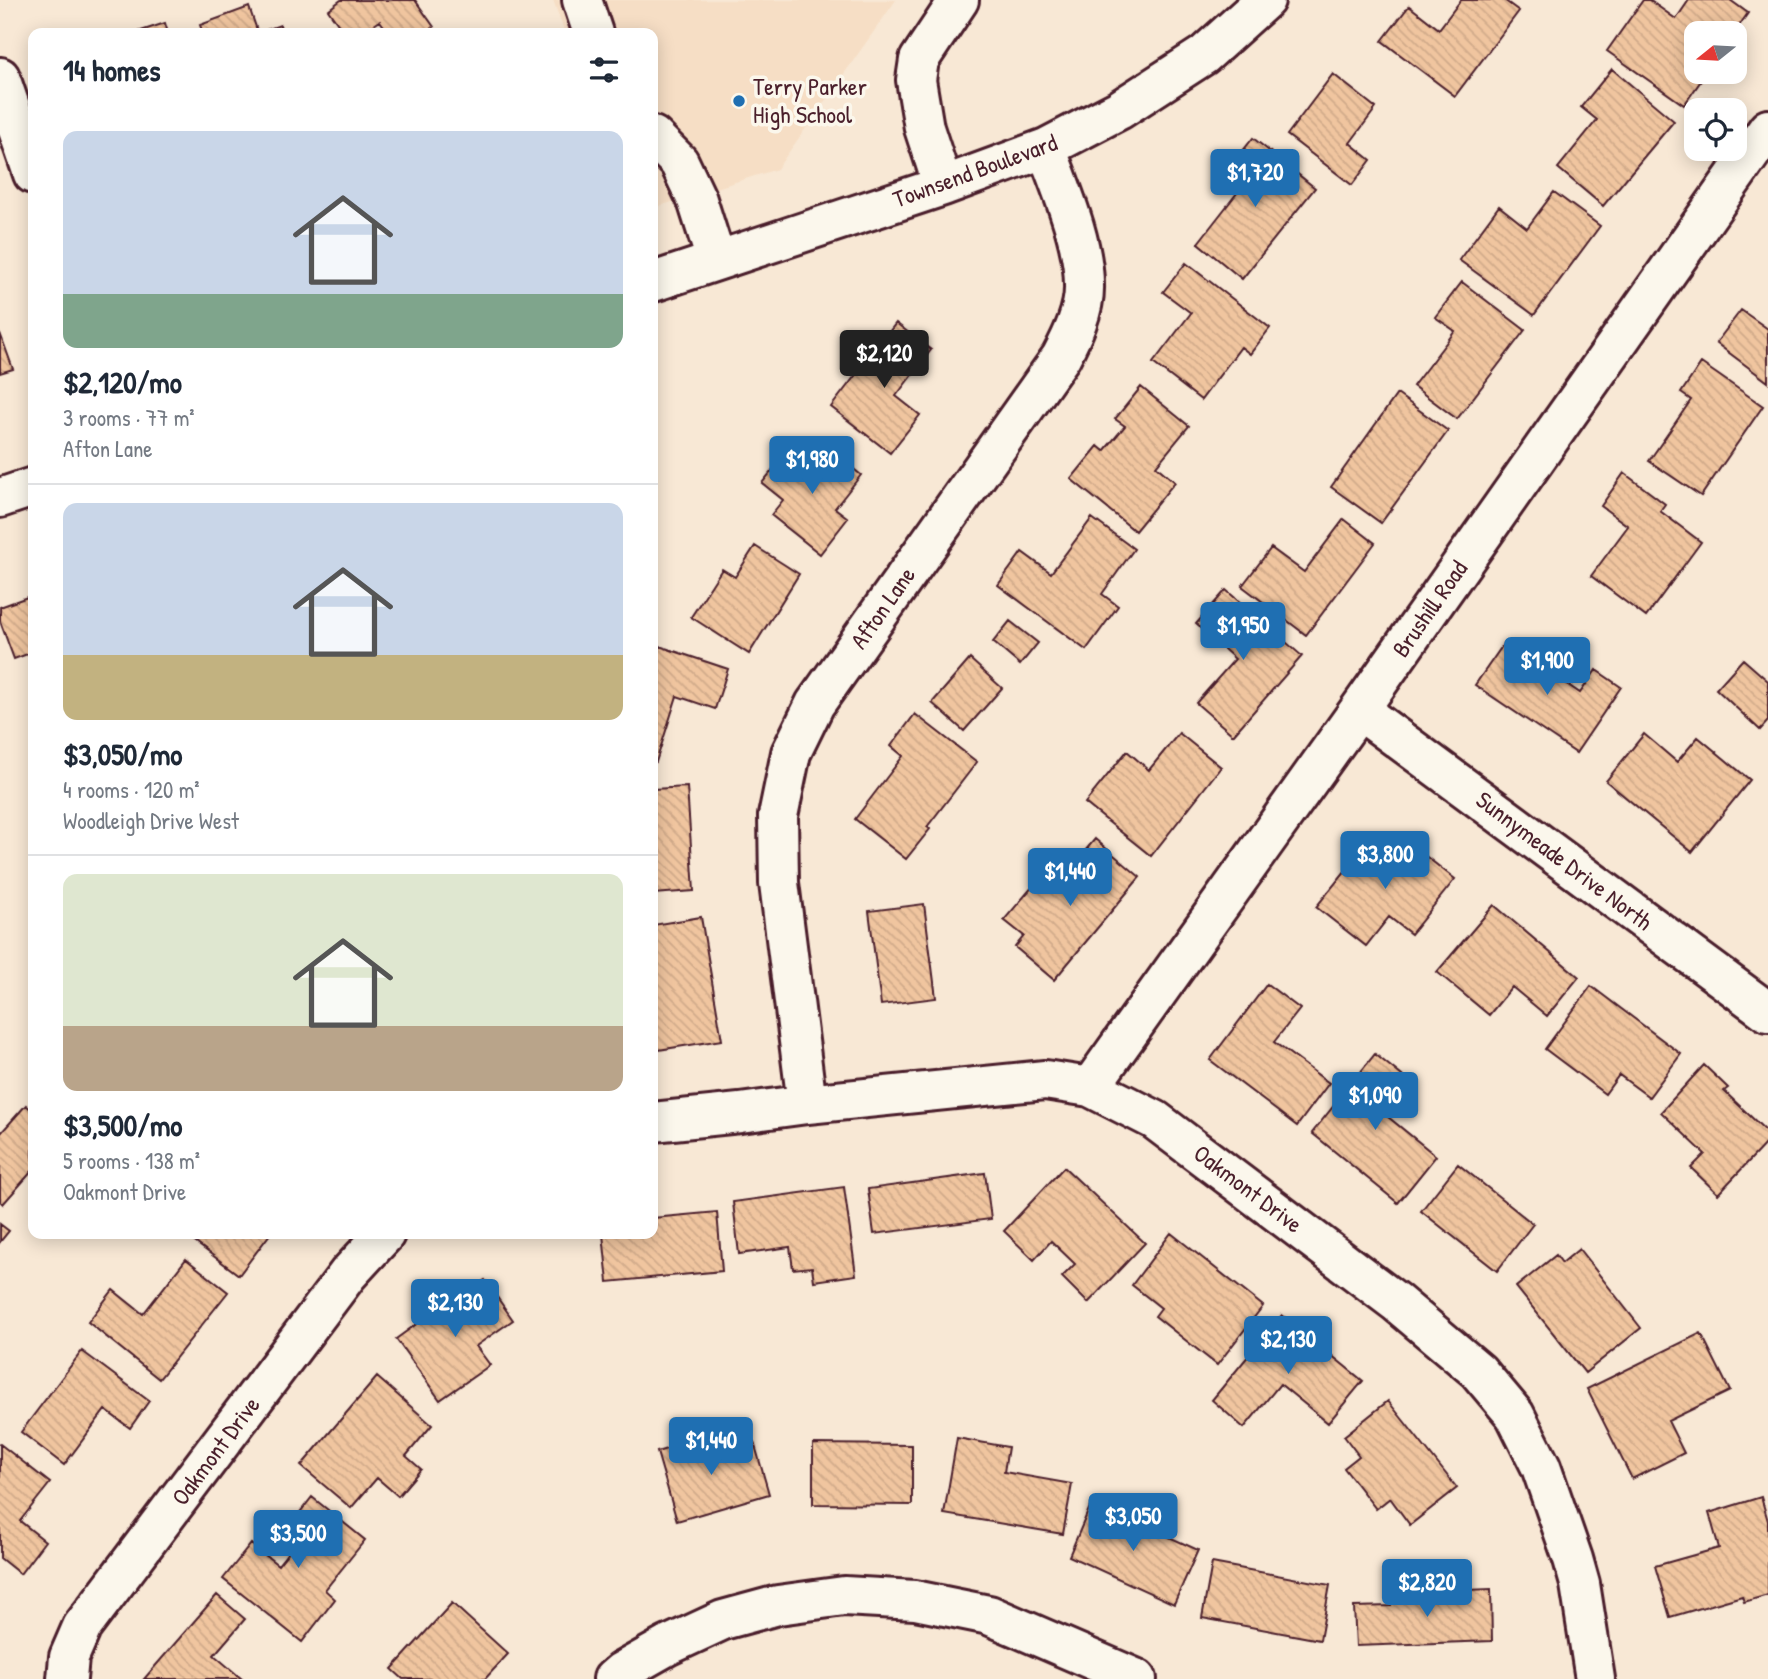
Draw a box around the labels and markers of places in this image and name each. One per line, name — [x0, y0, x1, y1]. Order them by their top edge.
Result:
place label: Terry Parker High School — [753, 70, 867, 130]
marker: Terry Parker High School — [731, 93, 747, 109]
pin: $1,720 — [1198, 150, 1312, 209]
pin: $2,120 — [827, 330, 941, 390]
pin: $1,980 — [755, 436, 869, 496]
pin: $1,950 — [1186, 602, 1300, 662]
pin: $1,900 — [1490, 638, 1604, 697]
pin: $3,800 — [1328, 832, 1442, 891]
pin: $1,440 — [1013, 848, 1127, 908]
pin: $1,090 — [1318, 1072, 1432, 1132]
pin: $2,130 — [398, 1280, 512, 1339]
pin: $2,130 — [1231, 1316, 1345, 1376]
pin: $1,440 — [654, 1418, 768, 1477]
pin: $3,050 — [1076, 1494, 1190, 1553]
pin: $3,500 — [241, 1510, 355, 1570]
pin: $2,820 — [1370, 1560, 1484, 1619]

